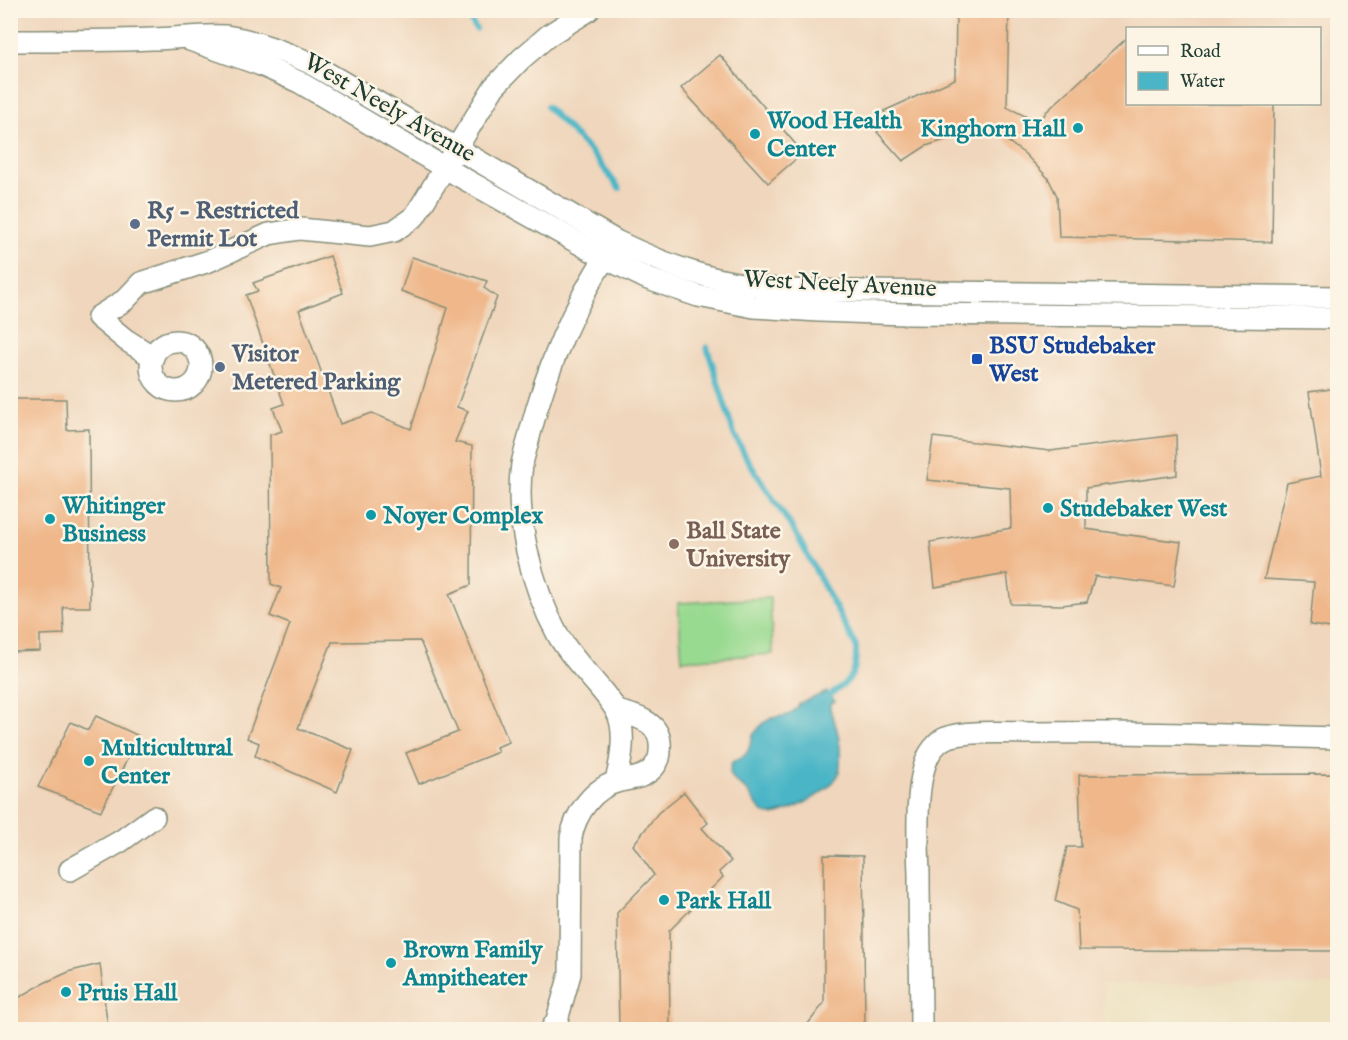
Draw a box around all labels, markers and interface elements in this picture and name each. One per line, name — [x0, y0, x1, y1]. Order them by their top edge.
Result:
legend — [1126, 27, 1321, 105]
text: Road — [1180, 41, 1221, 64]
street label: West Neely Avenue — [298, 47, 481, 170]
text: Water — [1180, 71, 1225, 94]
place label: Wood Health Center — [766, 106, 902, 165]
place label: Kinghorn Hall — [920, 114, 1066, 145]
marker: Kinghorn Hall — [1071, 121, 1085, 135]
marker: Wood Health Center — [748, 127, 762, 141]
place label: R5 - Restricted Permit Lot — [147, 196, 300, 255]
marker: R5 - Restricted Permit Lot — [128, 217, 142, 231]
street label: West Neely Avenue — [743, 264, 937, 305]
place label: BSU Studebaker West — [988, 331, 1155, 390]
place label: Visitor Metered Parking — [231, 339, 401, 398]
marker: BSU Studebaker West — [970, 352, 984, 366]
marker: Visitor Metered Parking — [213, 360, 227, 374]
place label: Whitinger Business — [61, 491, 166, 550]
place label: Studebaker West — [1060, 494, 1228, 525]
place label: Noyer Complex — [382, 501, 543, 532]
marker: Studebaker West — [1041, 501, 1055, 515]
marker: Noyer Complex — [364, 508, 378, 522]
marker: Whitinger Business — [43, 512, 57, 526]
place label: Ball State University — [685, 516, 791, 575]
marker: Ball State University — [667, 537, 681, 551]
place label: Multicultural Center — [101, 733, 233, 792]
marker: Multicultural Center — [82, 754, 96, 768]
place label: Park Hall — [676, 886, 771, 917]
marker: Park Hall — [657, 893, 671, 907]
place label: Brown Family Ampitheater — [402, 935, 544, 994]
marker: Brown Family Ampitheater — [384, 956, 398, 970]
place label: Pruis Hall — [78, 978, 178, 1009]
marker: Pruis Hall — [59, 985, 73, 999]

